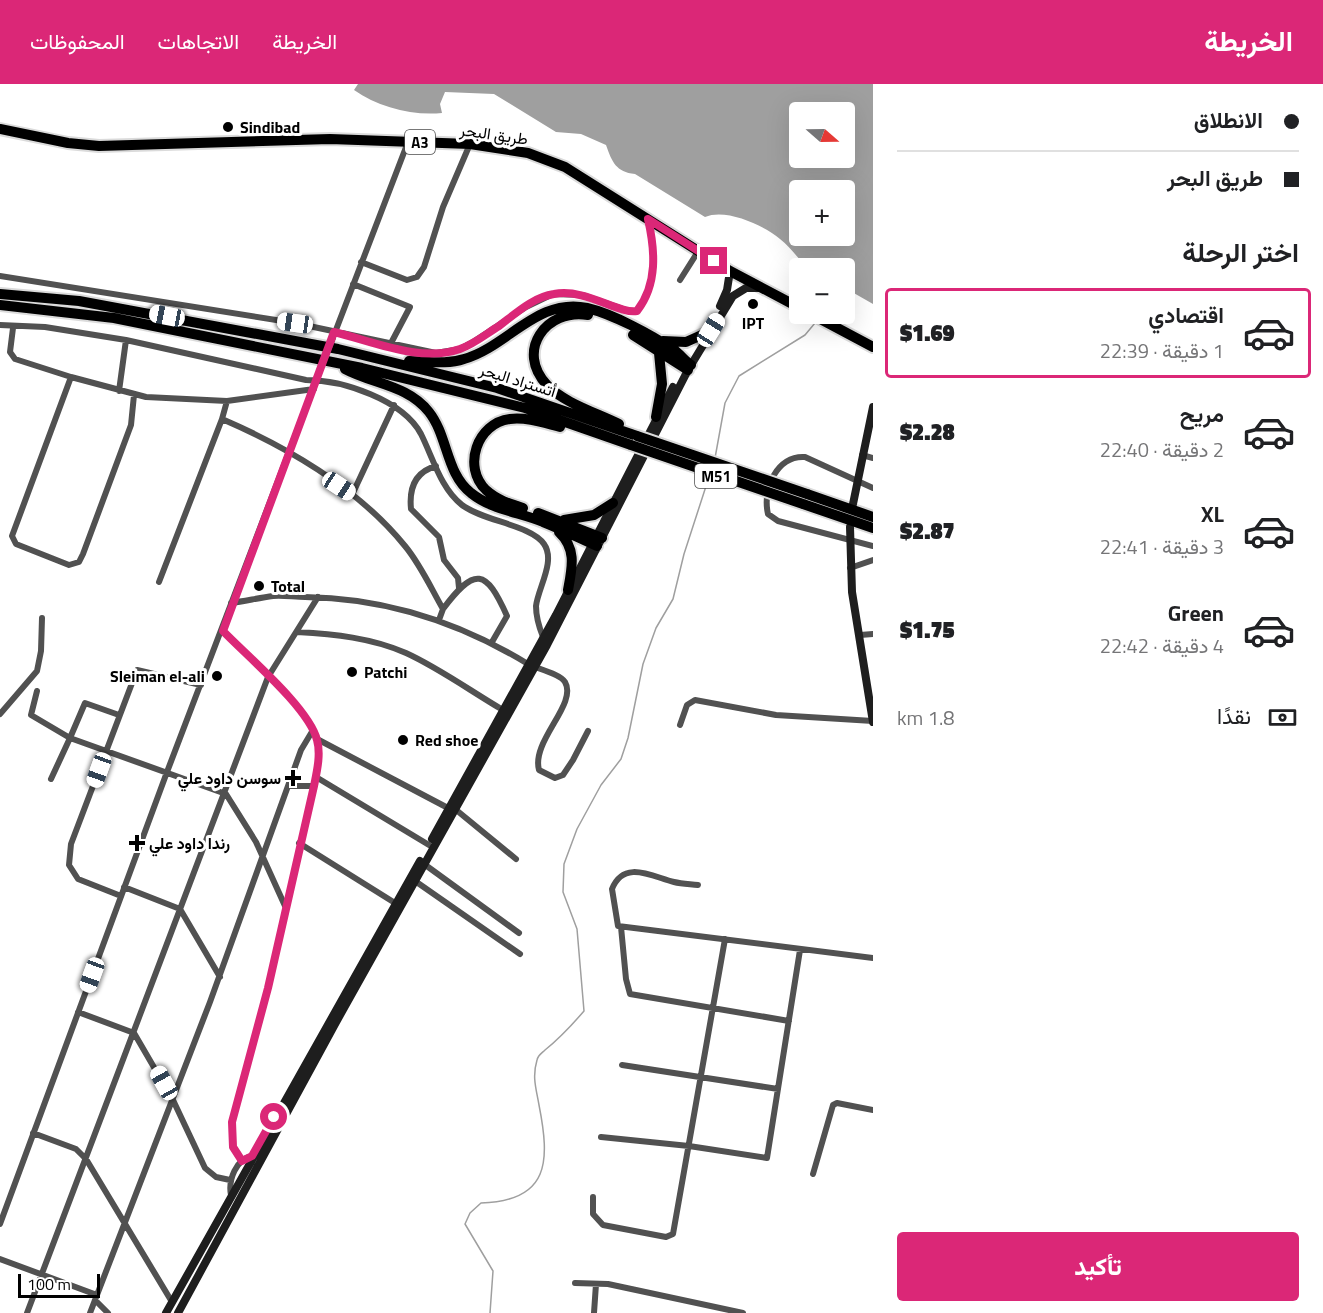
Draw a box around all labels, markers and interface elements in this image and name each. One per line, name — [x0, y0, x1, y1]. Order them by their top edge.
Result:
text: الخريطة — [1204, 19, 1293, 62]
text: المحفوظات — [30, 25, 125, 57]
text: الاتجاهات — [158, 25, 239, 57]
text: الخريطة — [272, 25, 337, 57]
north arrow — [789, 102, 855, 168]
map controls — [789, 102, 855, 324]
text: الانطلاق — [1194, 103, 1263, 137]
place label: Sindibad — [240, 115, 300, 139]
street label: طريق البحر — [457, 117, 530, 151]
marker: Sindibad — [221, 120, 235, 134]
road number: A3 — [405, 130, 435, 154]
text: طريق البحر — [1167, 161, 1263, 195]
button: + — [789, 180, 855, 246]
text: اختر الرحلة — [1182, 231, 1299, 272]
route end — [700, 247, 727, 274]
button: − — [789, 258, 855, 324]
marker: IPT — [746, 297, 760, 311]
text: اقتصادي — [1148, 298, 1224, 332]
car — [148, 304, 186, 328]
icon: car — [1242, 306, 1296, 360]
car — [694, 310, 728, 350]
place label: IPT — [742, 311, 765, 335]
car — [276, 312, 314, 334]
text: $1.69 — [900, 316, 955, 350]
text: 1 دقيقة · 22:39 — [1100, 335, 1224, 366]
street label: أتستراد البحر — [476, 357, 559, 403]
text: مريح — [1180, 397, 1224, 431]
icon: car — [1242, 405, 1296, 459]
text: $2.28 — [900, 415, 955, 449]
text: 2 دقيقة · 22:40 — [1100, 434, 1224, 465]
road number: M51 — [695, 464, 737, 488]
car — [319, 469, 359, 503]
text: XL — [1201, 497, 1224, 531]
icon: car — [1242, 504, 1296, 558]
text: $2.87 — [900, 514, 955, 548]
text: 3 دقيقة · 22:41 — [1100, 531, 1224, 562]
place label: Total — [271, 574, 305, 598]
marker: Total — [252, 579, 266, 593]
text: Green — [1168, 596, 1224, 630]
icon: car — [1242, 603, 1296, 657]
text: $1.75 — [900, 613, 955, 647]
text: 4 دقيقة · 22:42 — [1100, 630, 1224, 661]
place label: Patchi — [364, 660, 407, 684]
place label: Sleiman el-ali — [110, 664, 205, 688]
marker: Patchi — [345, 665, 359, 679]
marker: Sleiman el-ali — [210, 669, 224, 683]
text: نقدًا — [1217, 699, 1251, 733]
icon: cash — [1266, 701, 1299, 734]
text: 1.8 km — [897, 702, 954, 733]
place label: Red shoe — [415, 728, 478, 752]
marker: Red shoe — [396, 733, 410, 747]
car — [84, 750, 114, 790]
place label: سوسن داود علي — [178, 766, 281, 792]
marker: سوسن داود علي — [286, 771, 300, 785]
place label: رندا داود علي — [149, 831, 230, 857]
marker: رندا داود علي — [130, 836, 144, 850]
car — [77, 955, 107, 995]
car — [147, 1063, 181, 1103]
route start — [260, 1103, 287, 1130]
button: تأكيد — [897, 1232, 1299, 1301]
scale bar — [18, 1271, 100, 1298]
text: 100 m — [27, 1272, 71, 1296]

